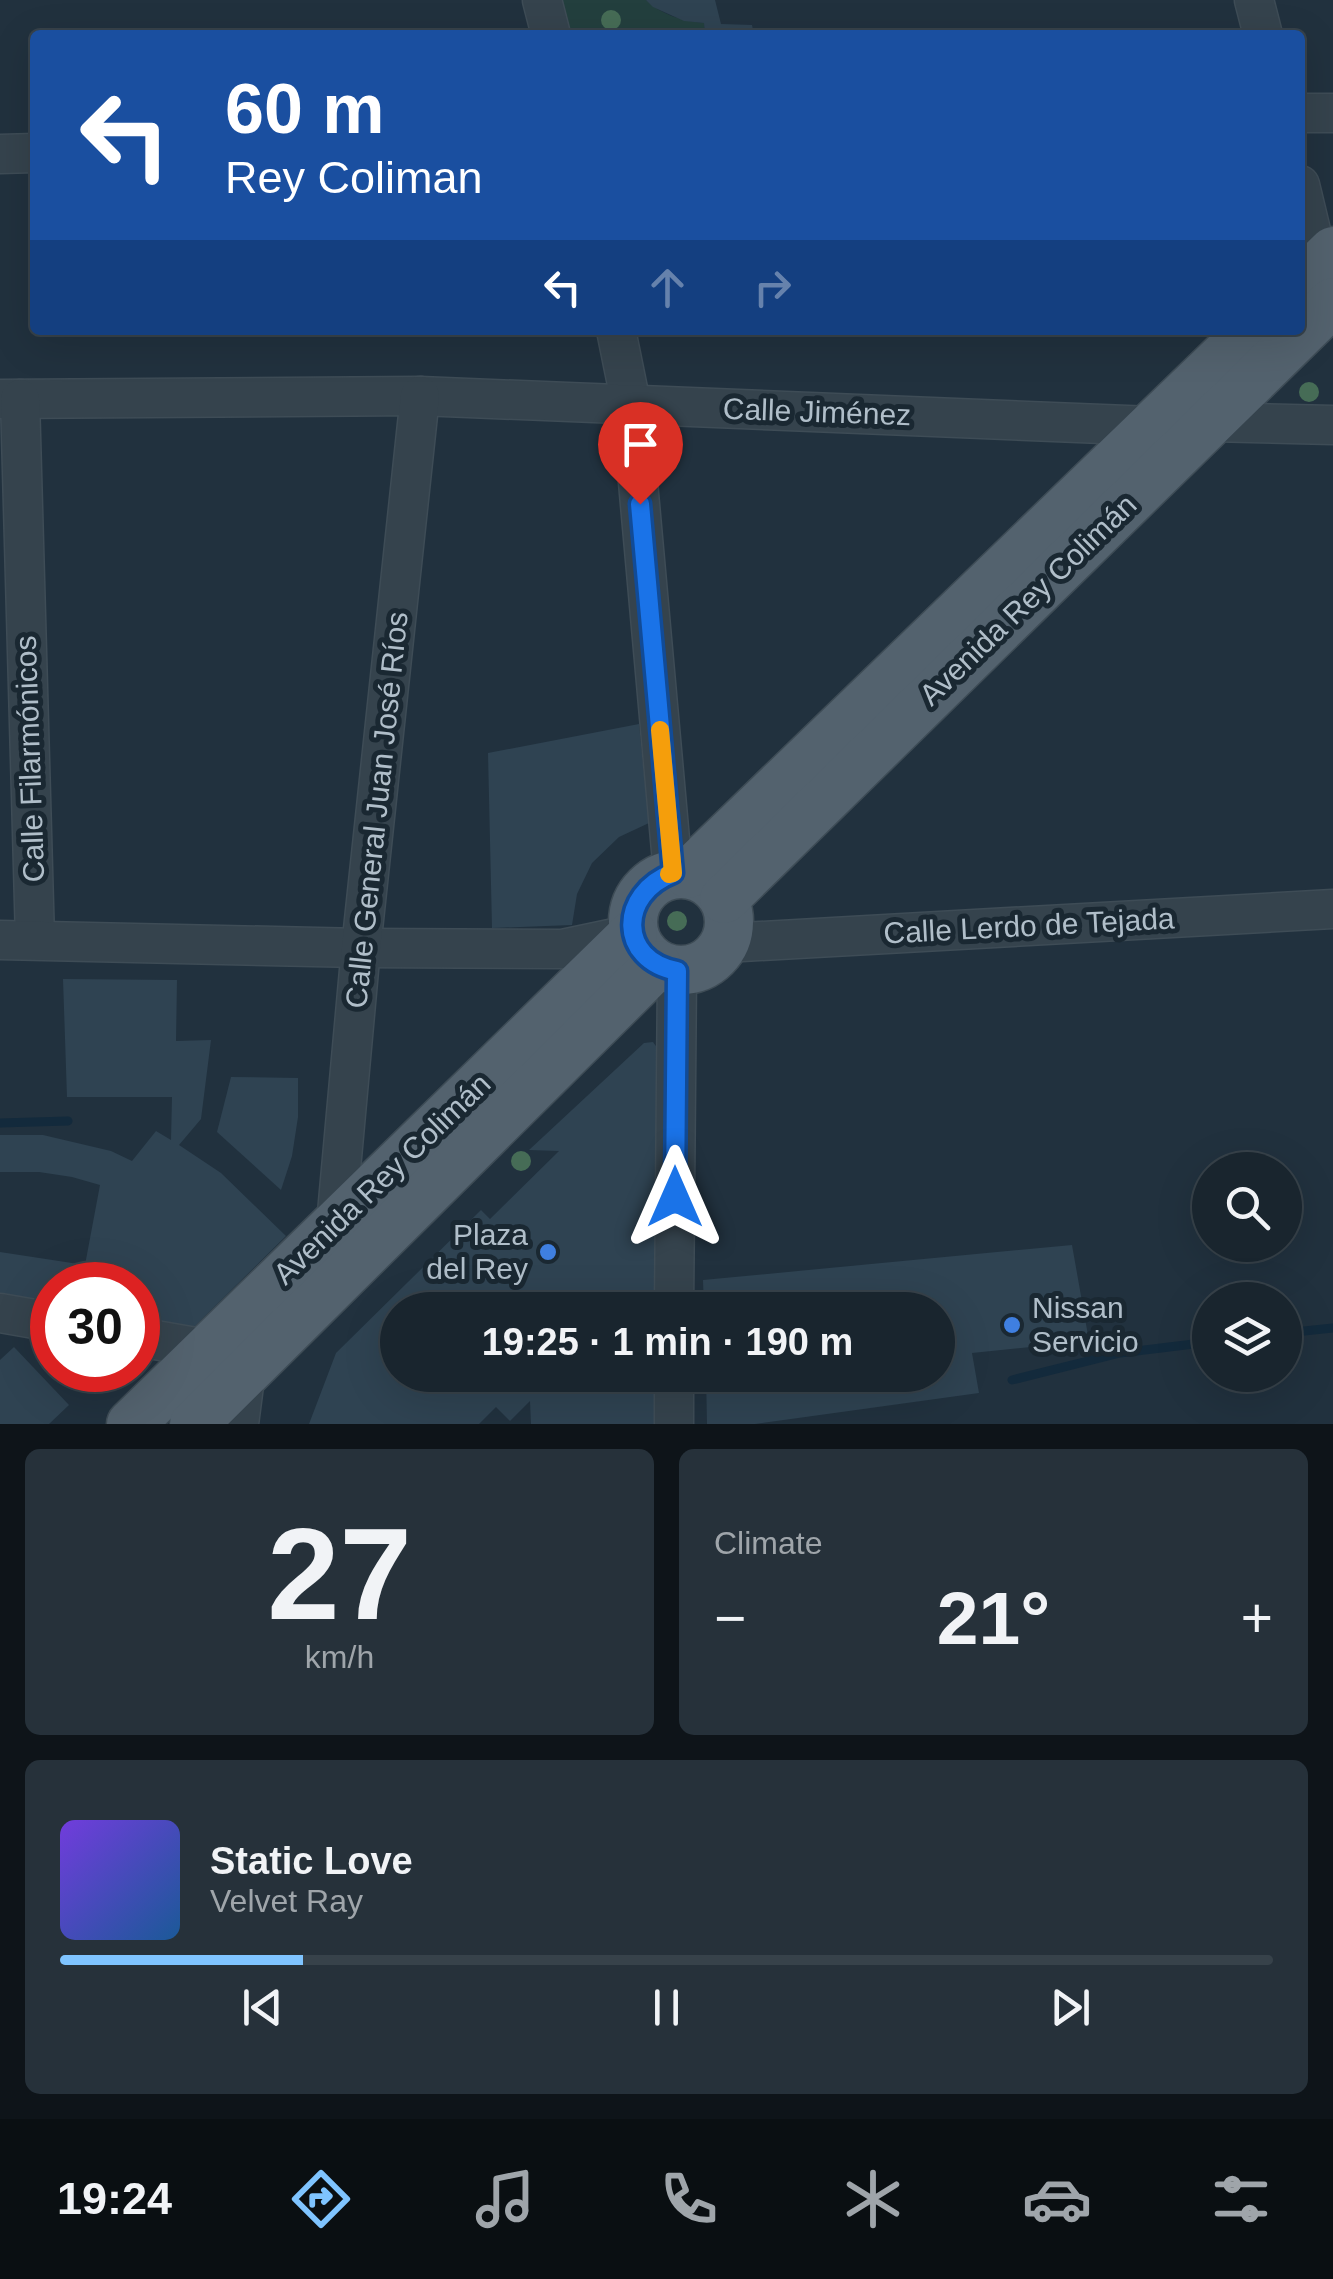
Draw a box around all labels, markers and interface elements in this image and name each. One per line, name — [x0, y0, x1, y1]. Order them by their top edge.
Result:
icon: left — [60, 70, 190, 200]
text: 60 m — [225, 70, 385, 148]
text: Rey Coliman — [225, 152, 483, 203]
icon: left — [535, 260, 590, 315]
icon: ahead — [640, 260, 695, 315]
icon: right — [745, 260, 800, 315]
street label: Calle Jiménez — [722, 392, 912, 431]
pin — [598, 402, 683, 505]
icon: arrive — [613, 417, 668, 472]
street label: Avenida Rey Colimán — [913, 488, 1143, 712]
street label: Calle General Juan José Ríos — [339, 610, 414, 1010]
street label: Calle Filarmónicos — [9, 635, 50, 883]
street label: Calle Lerdo de Tejada — [883, 901, 1176, 950]
street label: Avenida Rey Colimán — [267, 1067, 497, 1291]
position arrow — [623, 1145, 727, 1249]
map controls — [1192, 1152, 1302, 1392]
button: search — [1192, 1152, 1302, 1262]
place label: Plaza del Rey — [426, 1218, 528, 1285]
marker: Plaza del Rey — [537, 1241, 559, 1263]
speed limit sign: 30 — [30, 1262, 160, 1392]
button: layers — [1192, 1282, 1302, 1392]
place label: Nissan Servicio — [1032, 1291, 1139, 1358]
marker: Nissan Servicio — [1001, 1314, 1023, 1336]
text: 19:25 · 1 min · 190 m — [482, 1321, 853, 1363]
text: 27 — [267, 1501, 412, 1647]
text: Climate — [714, 1525, 822, 1561]
text: 21° — [937, 1576, 1050, 1660]
text: − — [714, 1587, 746, 1649]
text: + — [1241, 1587, 1273, 1649]
text: km/h — [305, 1639, 374, 1675]
text: Static Love — [210, 1840, 413, 1882]
text: Velvet Ray — [210, 1883, 363, 1919]
icon: previous — [235, 1980, 290, 2035]
icon: pause — [639, 1980, 694, 2035]
icon: next — [1043, 1980, 1098, 2035]
icon: directions — [286, 2164, 356, 2234]
icon: music — [470, 2164, 540, 2234]
icon: phone — [654, 2164, 724, 2234]
icon: climate — [838, 2164, 908, 2234]
icon: car — [1022, 2164, 1092, 2234]
icon: filters — [1206, 2164, 1276, 2234]
text: 19:24 — [57, 2173, 172, 2224]

